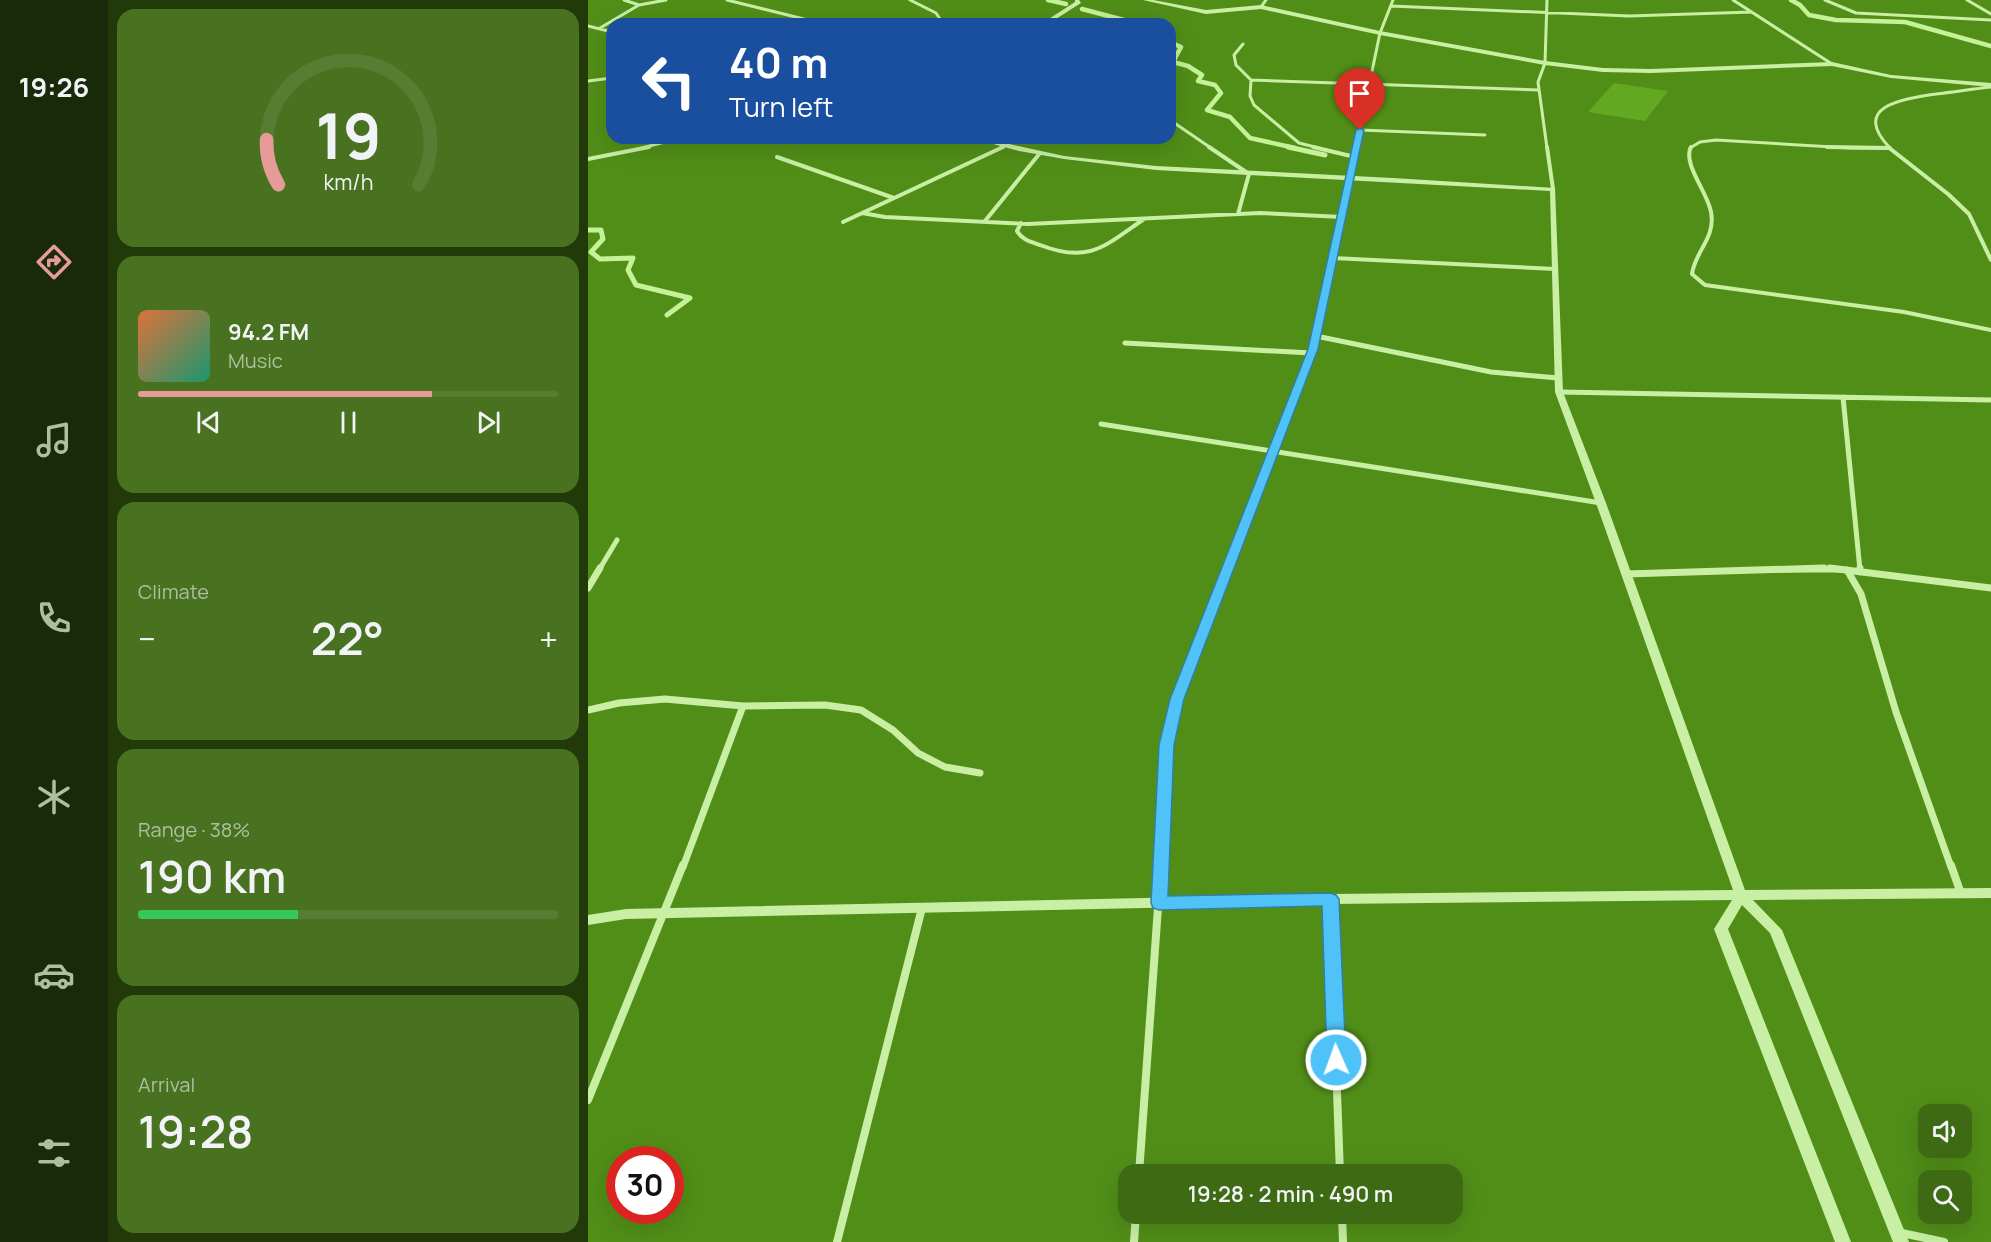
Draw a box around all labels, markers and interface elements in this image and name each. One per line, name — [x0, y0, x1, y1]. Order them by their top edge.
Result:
text: 40 m — [729, 33, 828, 91]
icon: left — [630, 42, 708, 120]
text: 19:26 — [19, 68, 89, 105]
pin — [1334, 68, 1385, 130]
icon: arrive — [1343, 77, 1376, 110]
text: Turn left — [729, 88, 833, 125]
text: 19 — [315, 92, 381, 178]
text: km/h — [323, 167, 373, 196]
icon: directions — [33, 241, 75, 283]
text: 94.2 FM — [228, 317, 309, 347]
text: Music — [228, 347, 283, 374]
icon: previous — [192, 406, 225, 439]
icon: pause — [332, 406, 365, 439]
icon: next — [472, 406, 505, 439]
icon: music — [33, 419, 75, 461]
text: Climate — [138, 578, 209, 605]
icon: phone — [33, 597, 75, 639]
text: 22° — [311, 607, 384, 669]
text: − — [138, 616, 156, 661]
text: + — [539, 616, 558, 661]
icon: climate — [33, 776, 75, 818]
text: Range · 38% — [138, 816, 250, 843]
text: 190 km — [138, 845, 286, 907]
icon: car — [33, 954, 75, 996]
position arrow — [1304, 1028, 1368, 1092]
text: Arrival — [138, 1071, 195, 1098]
text: 19:28 — [138, 1100, 253, 1162]
map controls — [1918, 1104, 1972, 1224]
button: sound — [1918, 1104, 1972, 1158]
icon: filters — [33, 1132, 75, 1174]
speed limit sign: 30 — [606, 1146, 684, 1224]
button: search — [1918, 1170, 1972, 1224]
text: 19:28 · 2 min · 490 m — [1188, 1179, 1393, 1209]

